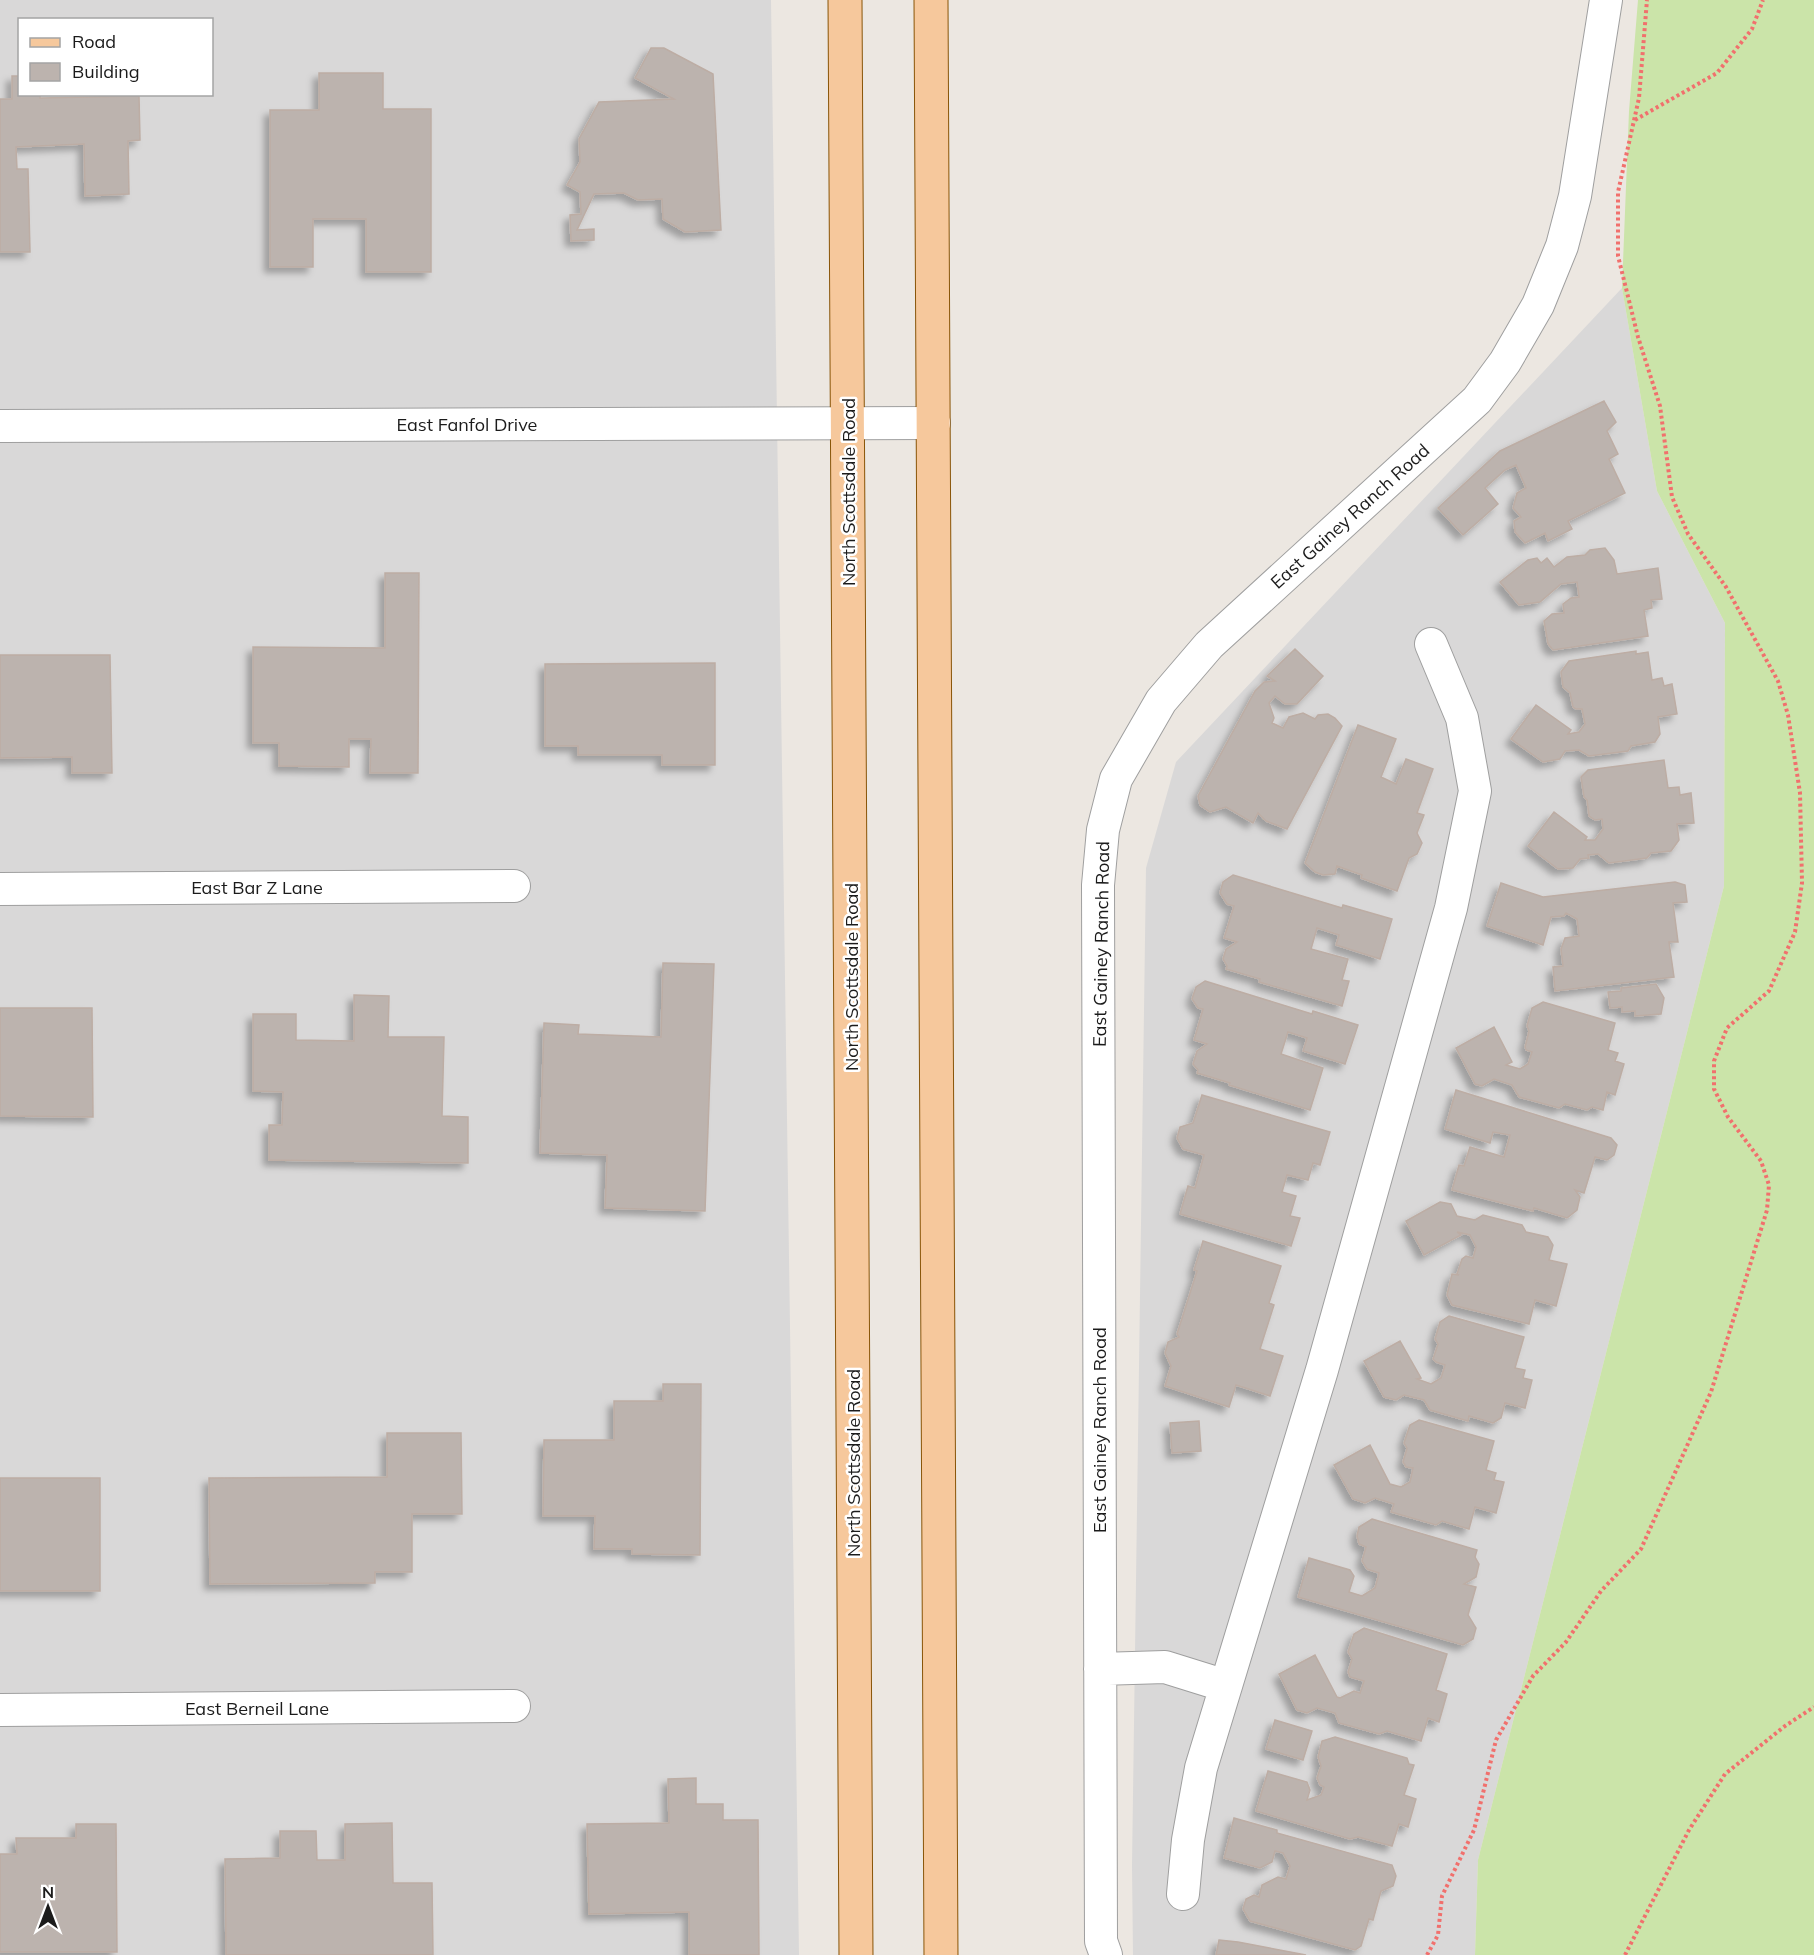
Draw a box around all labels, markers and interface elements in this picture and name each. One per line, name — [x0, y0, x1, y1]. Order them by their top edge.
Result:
legend — [18, 18, 213, 96]
text: Road — [72, 30, 116, 53]
text: Building — [72, 60, 140, 83]
street label: North Scottsdale Road — [837, 398, 860, 586]
street label: East Fanfol Drive — [397, 413, 537, 436]
street label: East Gainey Ranch Road — [1266, 439, 1434, 593]
street label: East Gainey Ranch Road — [1088, 841, 1114, 1047]
street label: East Bar Z Lane — [191, 876, 323, 899]
street label: North Scottsdale Road — [840, 883, 863, 1071]
street label: East Gainey Ranch Road — [1088, 1327, 1111, 1533]
street label: North Scottsdale Road — [842, 1369, 865, 1557]
street label: East Berneil Lane — [185, 1697, 329, 1720]
north arrow — [18, 1877, 78, 1937]
text: N — [42, 1882, 54, 1902]

